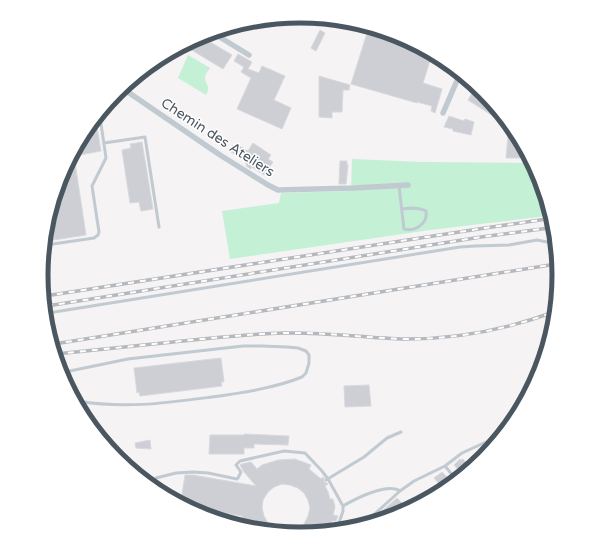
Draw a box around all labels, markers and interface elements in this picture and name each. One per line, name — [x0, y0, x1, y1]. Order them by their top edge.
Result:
street label: Chemin des Ateliers — [158, 94, 278, 181]

